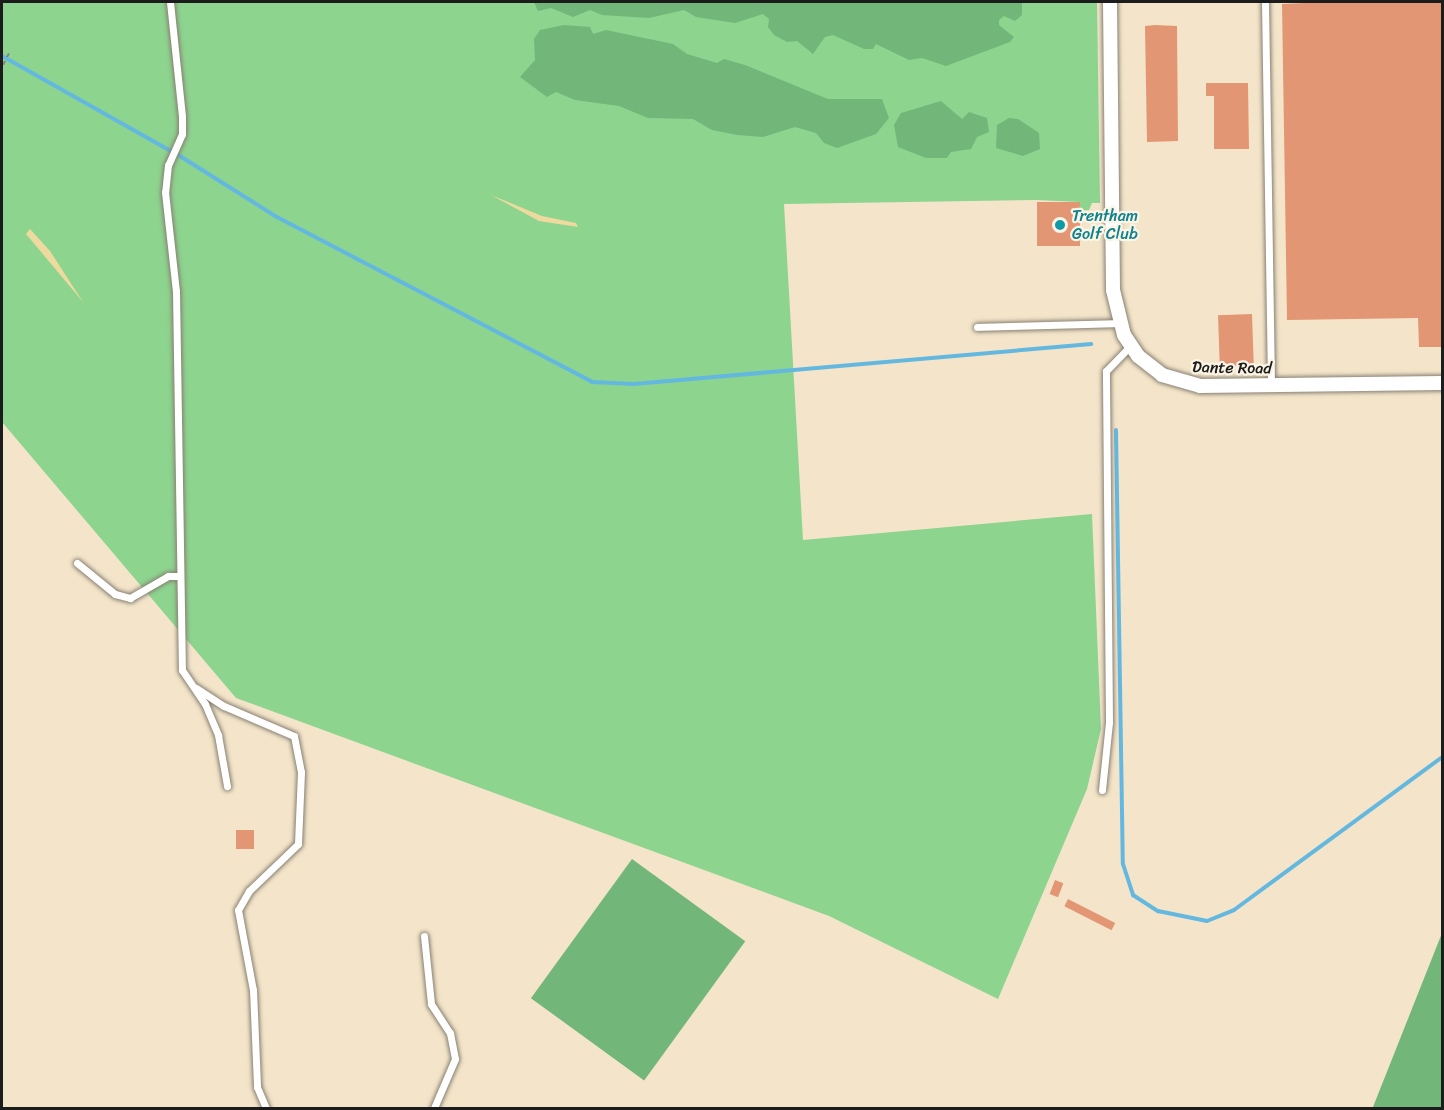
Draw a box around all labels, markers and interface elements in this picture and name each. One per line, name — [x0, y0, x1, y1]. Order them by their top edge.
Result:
place label: Trentham Golf Club — [1072, 206, 1138, 244]
marker: Trentham Golf Club — [1053, 218, 1067, 232]
street label: Dante Road — [1192, 358, 1272, 378]

